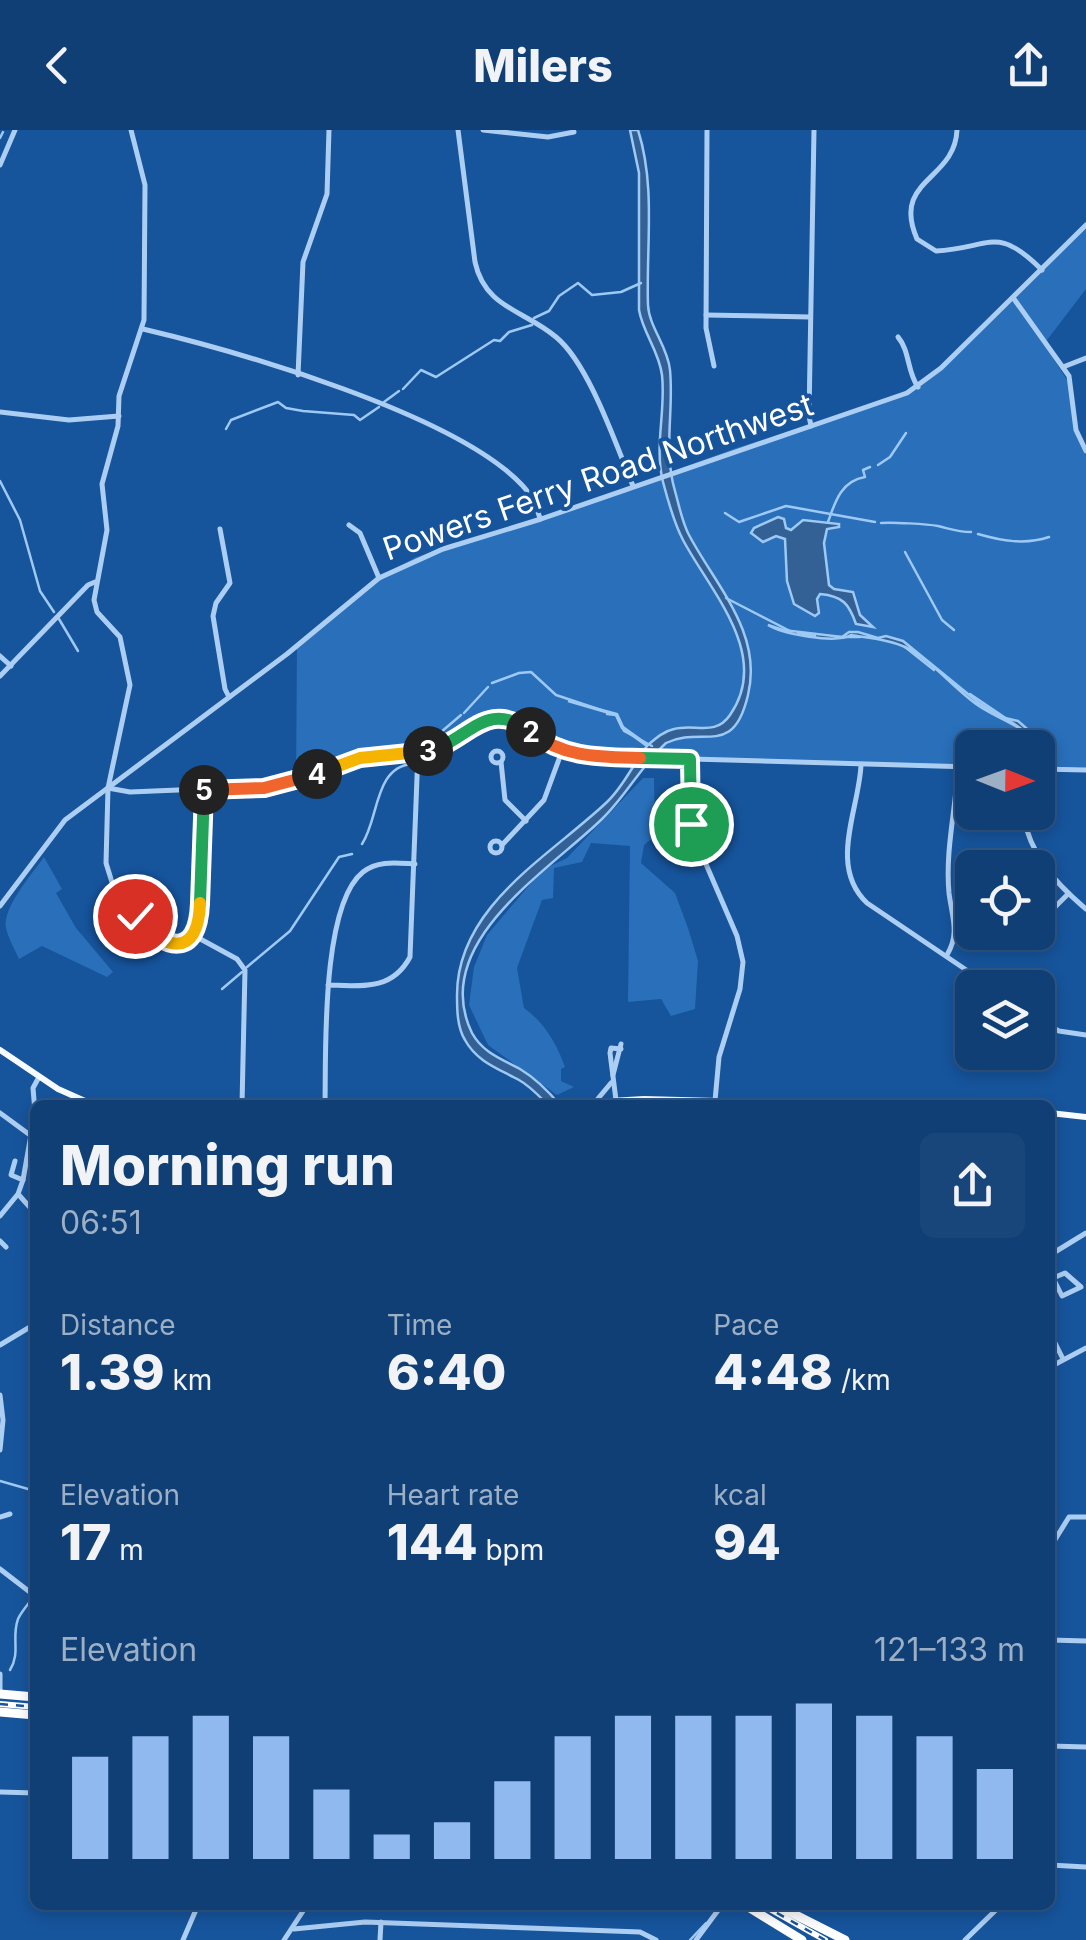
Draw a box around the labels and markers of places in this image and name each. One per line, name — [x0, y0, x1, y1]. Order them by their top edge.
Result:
pin: 2 — [506, 707, 556, 757]
pin: 3 — [403, 726, 453, 776]
pin: 4 — [292, 749, 342, 799]
pin: 5 — [179, 765, 229, 815]
pin — [649, 782, 734, 867]
pin — [93, 874, 178, 959]

